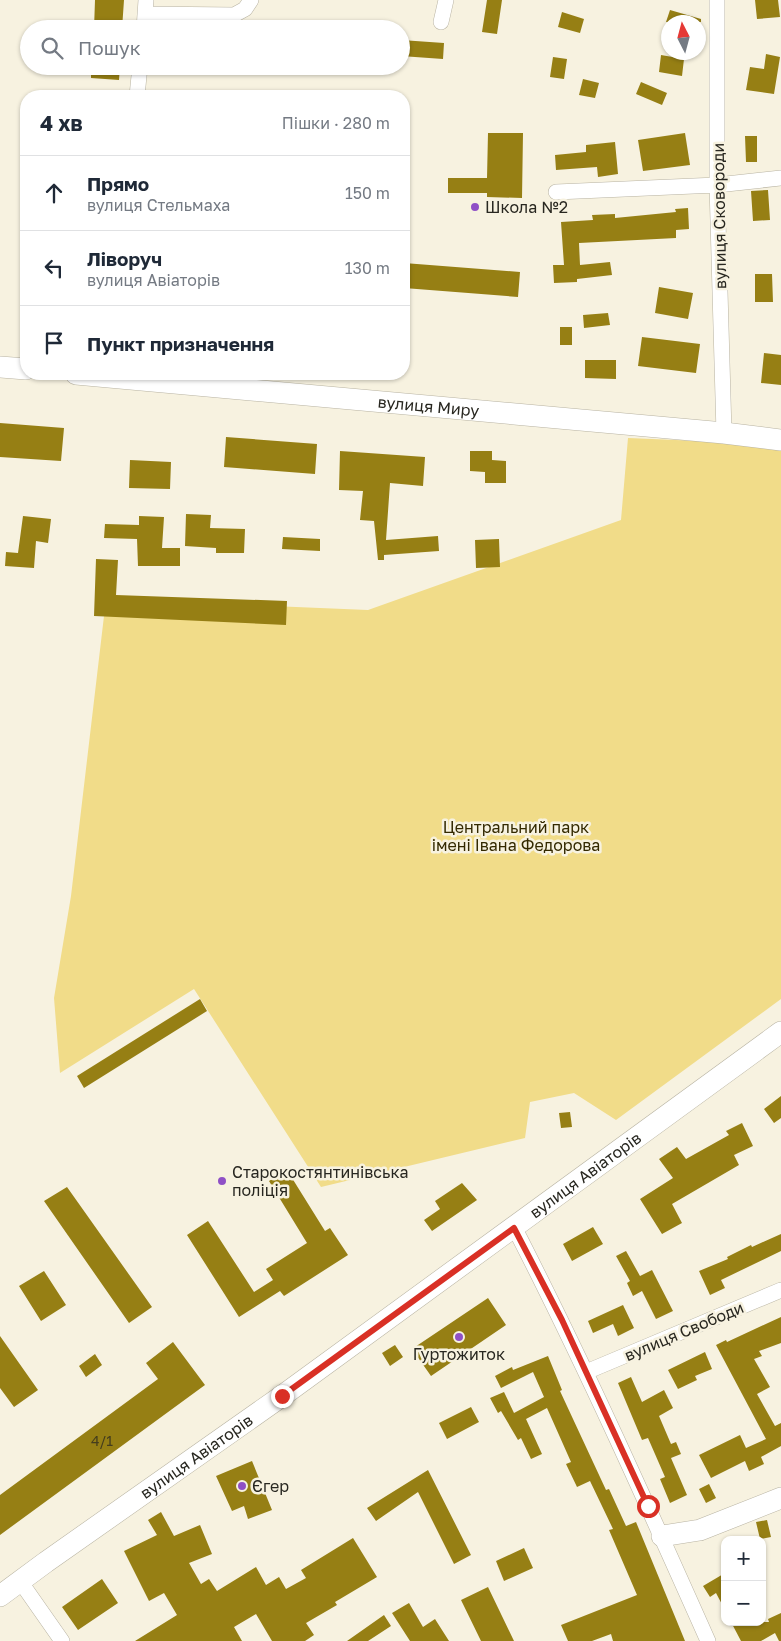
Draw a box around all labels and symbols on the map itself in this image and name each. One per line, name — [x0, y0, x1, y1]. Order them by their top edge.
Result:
north arrow — [661, 15, 706, 60]
street label: вулиця Сковороди — [708, 143, 730, 289]
place label: Школа №2 — [485, 197, 568, 217]
marker: Школа №2 — [469, 201, 481, 213]
street label: вулиця Миру — [377, 392, 480, 421]
park label: Центральний парк імені Івана Федорова — [432, 817, 600, 855]
street label: вулиця Авіаторів — [525, 1128, 645, 1222]
place label: Старокостянтинівська поліція — [232, 1162, 409, 1200]
marker: Старокостянтинівська поліція — [216, 1175, 228, 1187]
street label: вулиця Свободи — [621, 1297, 747, 1365]
marker: Гуртожиток — [453, 1331, 465, 1343]
place label: Гуртожиток — [413, 1344, 505, 1364]
route end — [271, 1385, 294, 1408]
street label: вулиця Авіаторів — [136, 1410, 257, 1503]
house number: 4/1 — [91, 1432, 113, 1449]
place label: Єгер — [252, 1476, 289, 1496]
marker: Єгер — [236, 1480, 248, 1492]
route start — [637, 1495, 660, 1518]

